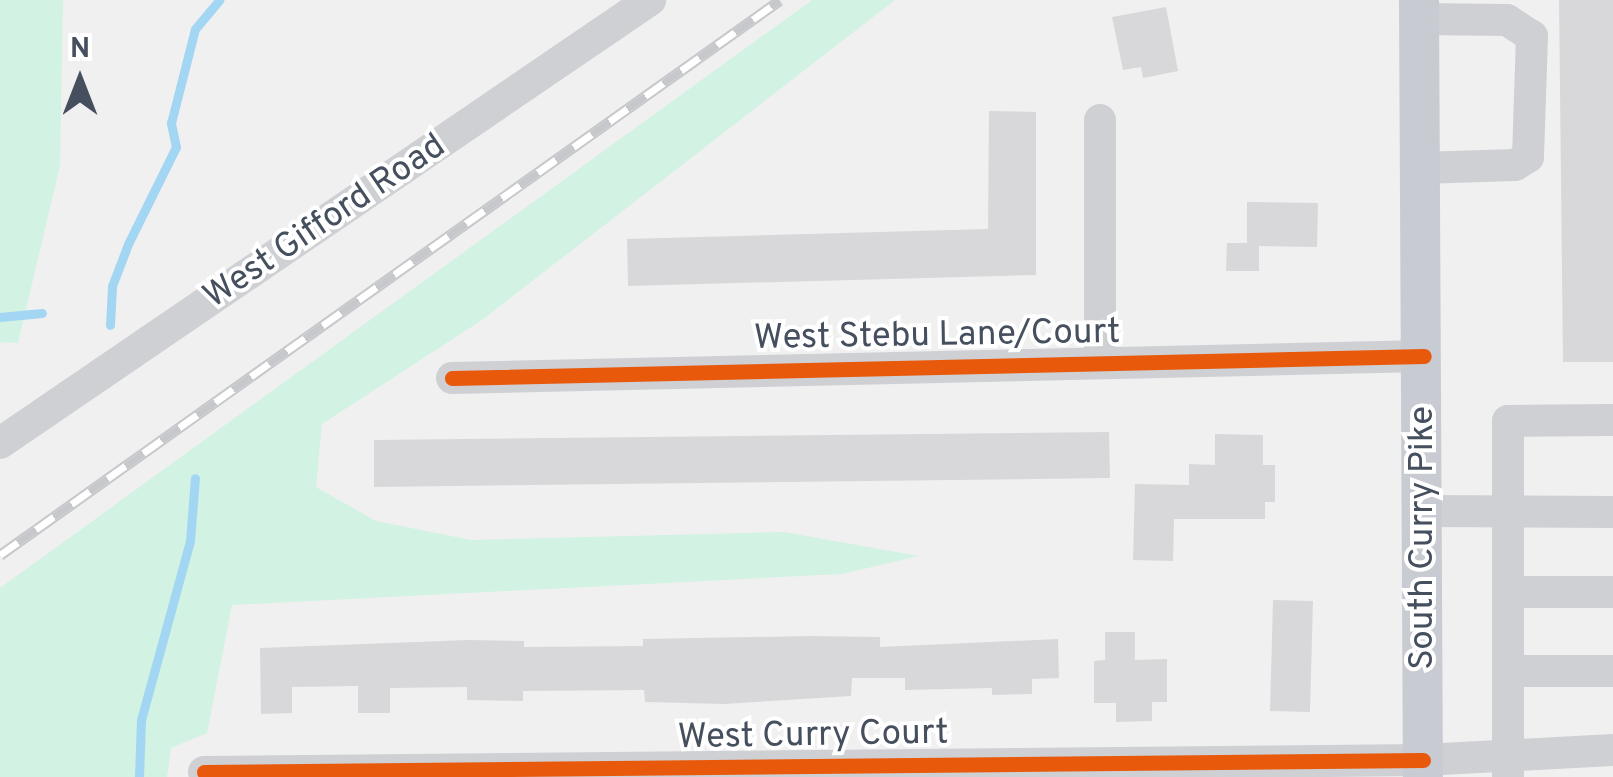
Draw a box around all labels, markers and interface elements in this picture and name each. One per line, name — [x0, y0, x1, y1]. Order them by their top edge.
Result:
north arrow — [30, 30, 130, 130]
text: N — [70, 32, 90, 68]
street label: West Gifford Road — [196, 126, 454, 318]
street label: West Stebu Lane/Court — [753, 312, 1121, 360]
street label: South Curry Pike — [1402, 406, 1444, 670]
street label: West Curry Court — [677, 713, 949, 759]

